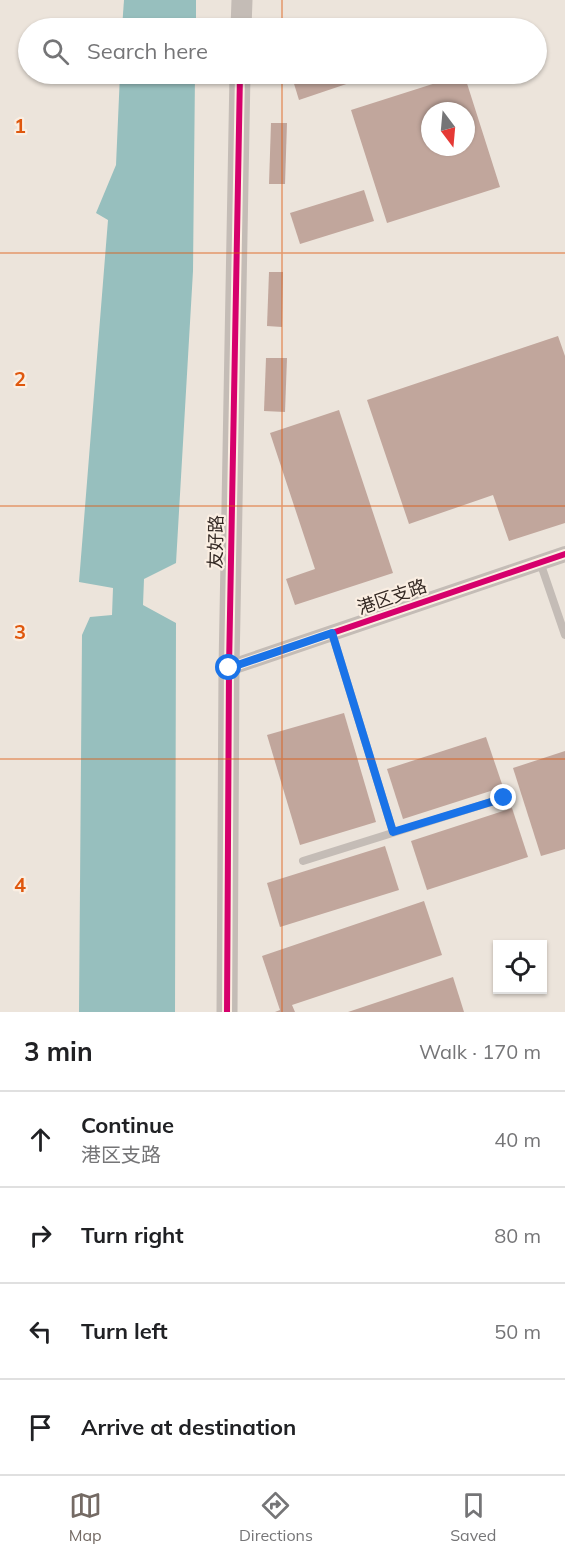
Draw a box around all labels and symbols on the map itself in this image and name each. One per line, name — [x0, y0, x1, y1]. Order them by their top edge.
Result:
north arrow — [421, 102, 475, 156]
text: 1 — [14, 113, 26, 138]
text: 2 — [14, 366, 26, 391]
street label: 友好路 — [204, 515, 227, 569]
street label: 港区支路 — [354, 574, 430, 619]
text: 3 — [14, 619, 26, 644]
route start — [215, 654, 241, 680]
route end — [490, 784, 516, 810]
text: 4 — [14, 872, 26, 897]

